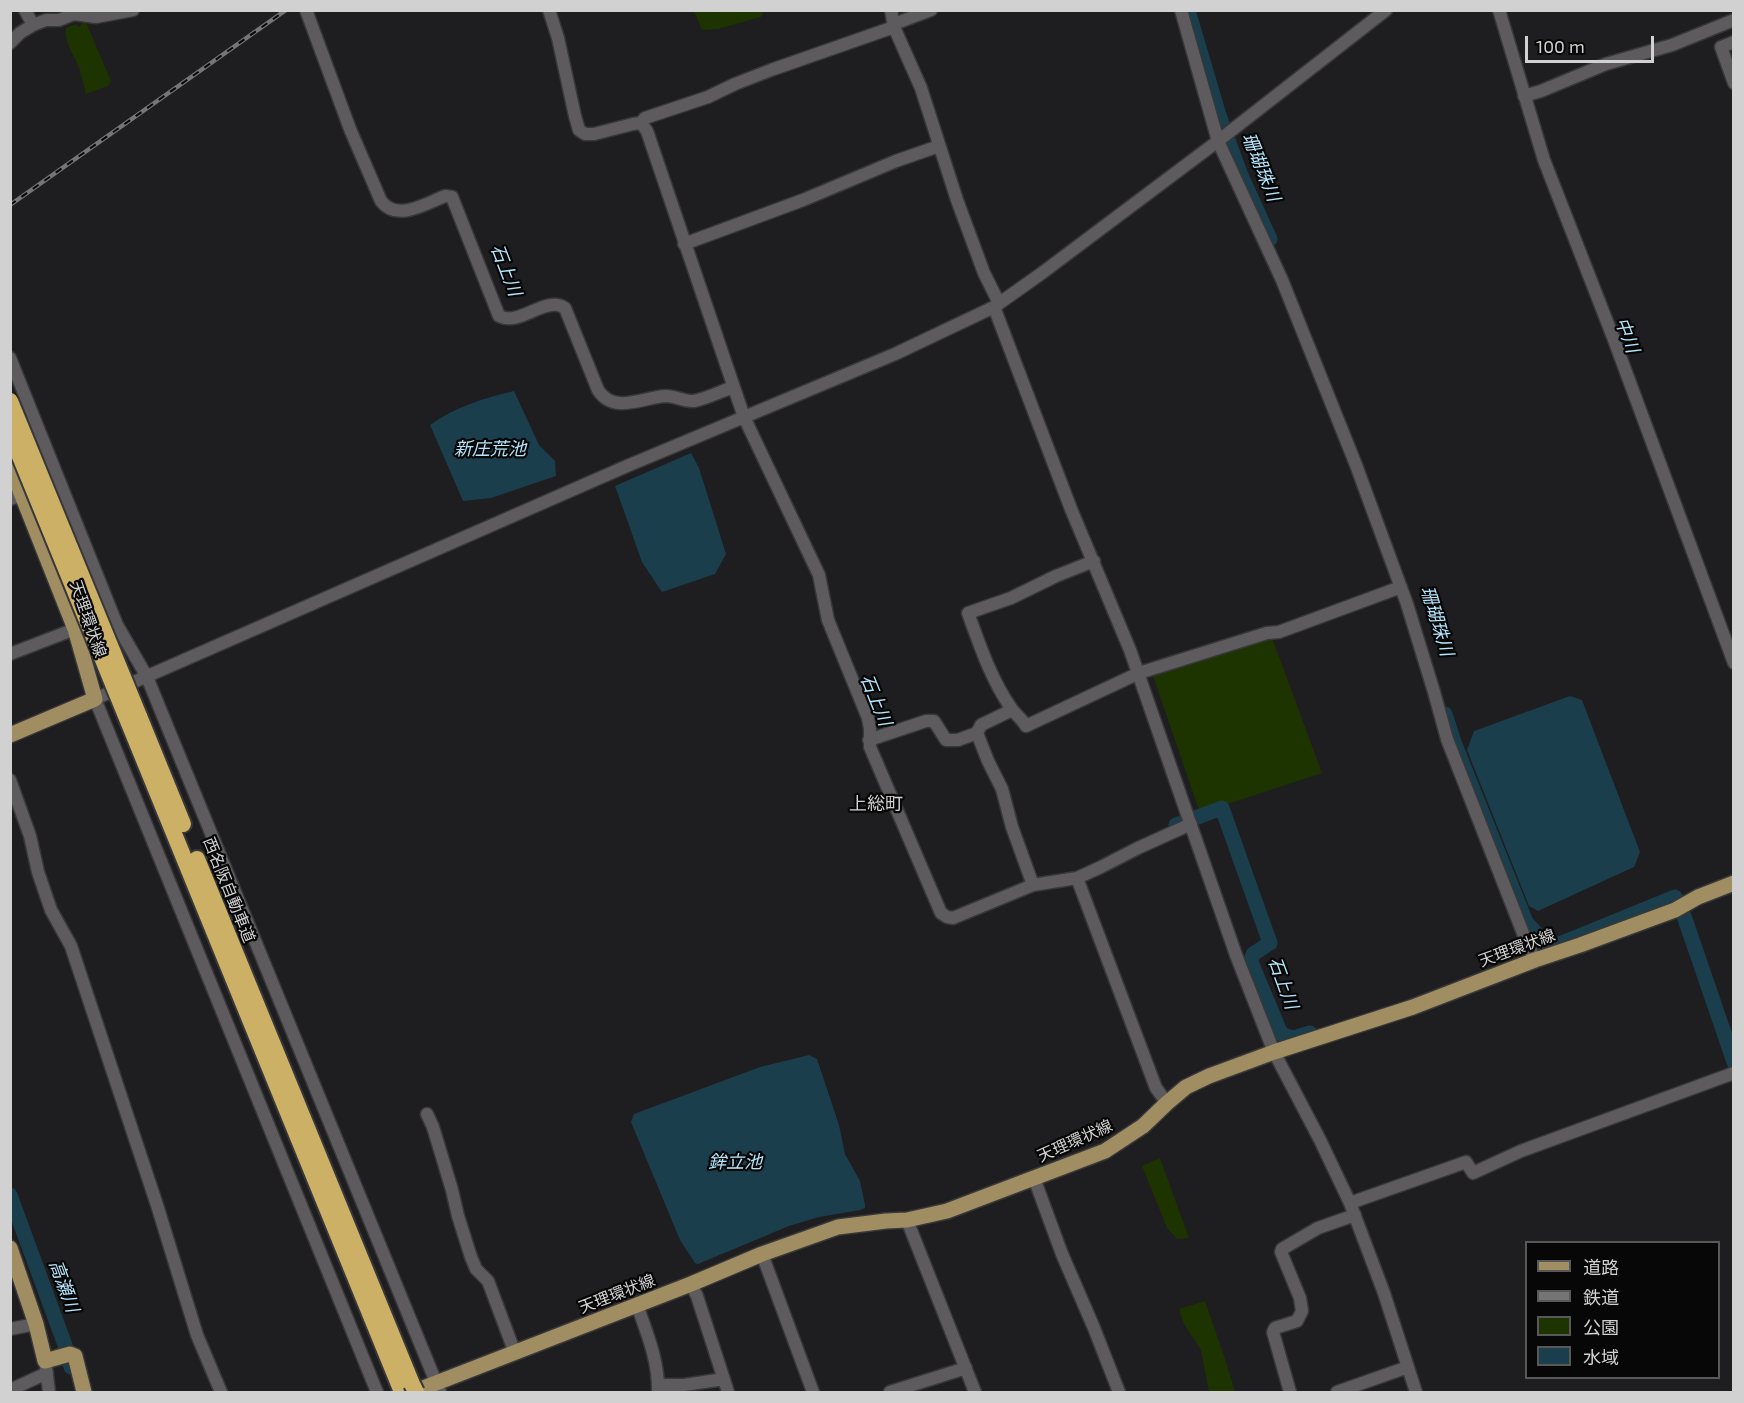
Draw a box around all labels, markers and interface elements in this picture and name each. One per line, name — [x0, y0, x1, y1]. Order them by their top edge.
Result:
scale bar — [1528, 24, 1657, 62]
text: 100 m — [1536, 35, 1585, 57]
water label: 珊瑚珠川 — [1238, 130, 1284, 204]
water label: 石上川 — [486, 241, 526, 299]
water label: 中川 — [1610, 314, 1644, 356]
water label: 新庄荒池 — [454, 438, 526, 460]
street label: 天理環状線 — [66, 578, 110, 660]
water label: 珊瑚珠川 — [1416, 583, 1458, 659]
water label: 石上川 — [856, 671, 896, 729]
district label: 上総町 — [849, 793, 903, 815]
street label: 西名阪自動車道 — [199, 834, 259, 946]
street label: 天理環状線 — [1476, 925, 1558, 971]
water label: 石上川 — [1264, 954, 1302, 1012]
street label: 天理環状線 — [1035, 1116, 1115, 1166]
water label: 鉾立池 — [708, 1151, 762, 1173]
legend — [1525, 1241, 1720, 1379]
text: 道路 — [1583, 1256, 1619, 1278]
water label: 高瀬川 — [45, 1257, 83, 1315]
street label: 天理環状線 — [576, 1271, 658, 1317]
text: 鉄道 — [1583, 1286, 1619, 1308]
text: 公園 — [1583, 1316, 1619, 1338]
text: 水域 — [1583, 1346, 1619, 1368]

